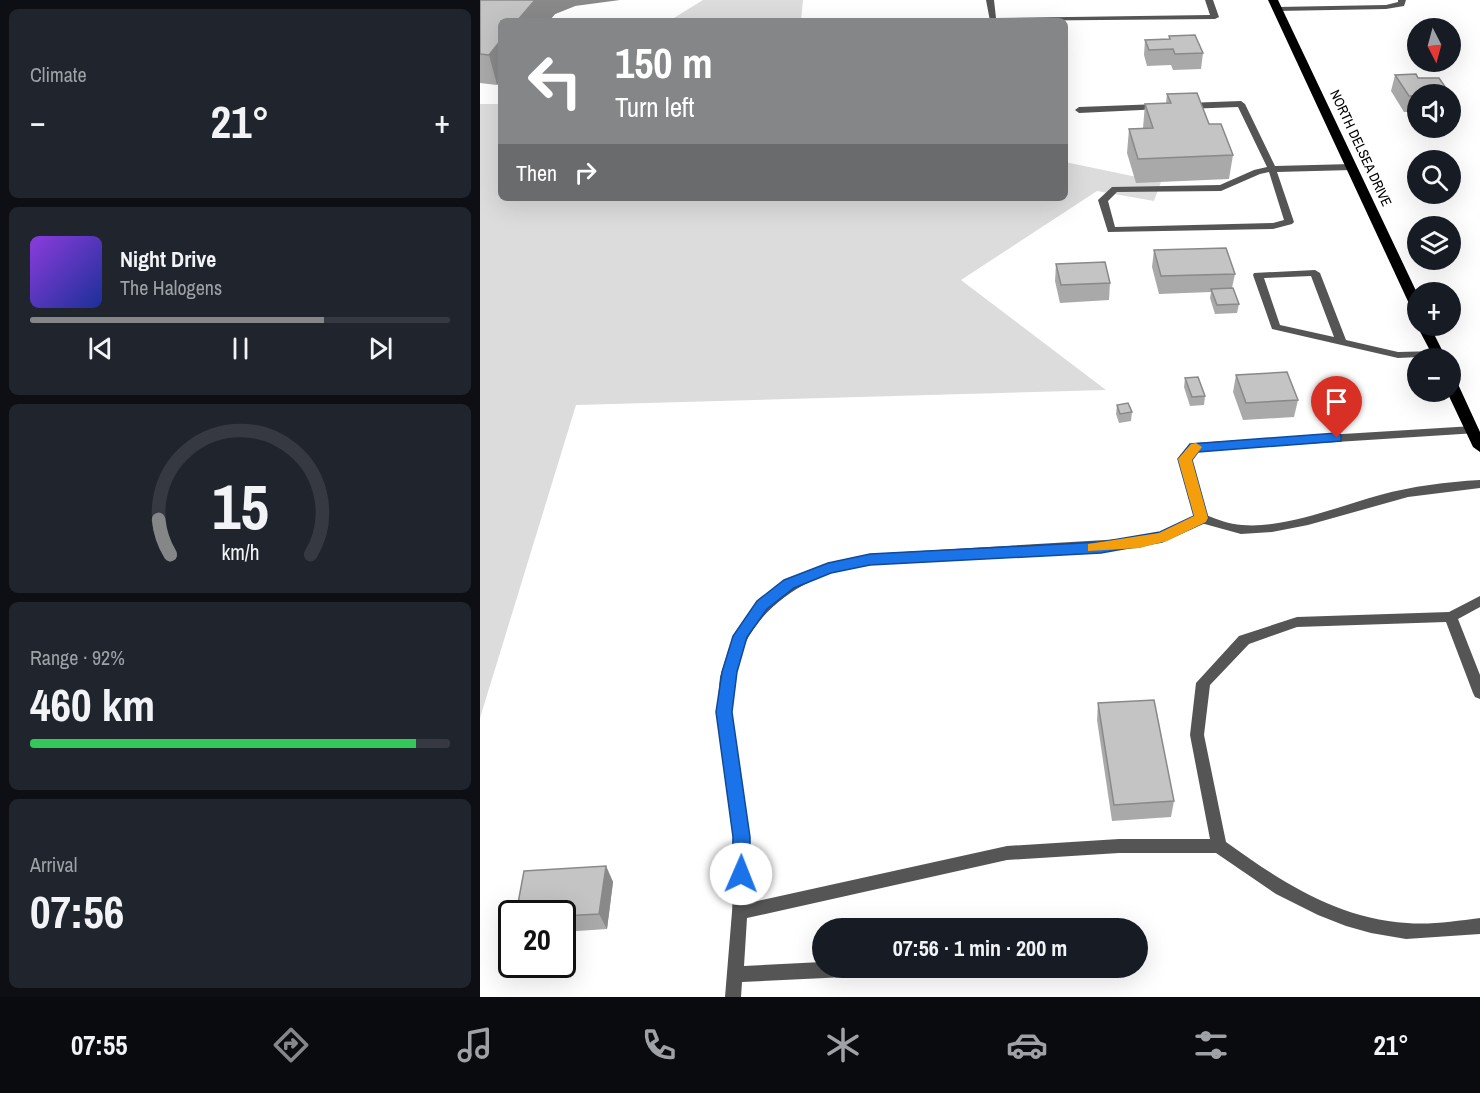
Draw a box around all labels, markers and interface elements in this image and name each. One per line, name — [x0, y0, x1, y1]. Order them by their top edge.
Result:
north arrow — [1407, 18, 1461, 72]
map controls — [1407, 18, 1461, 402]
text: 150 m — [615, 35, 713, 91]
icon: left — [516, 42, 594, 120]
text: Climate — [30, 61, 87, 88]
button: sound — [1407, 84, 1461, 138]
street label: NORTH DELSEA DRIVE — [1326, 87, 1396, 209]
text: Turn left — [615, 89, 694, 125]
text: 21° — [210, 91, 270, 152]
text: − — [30, 99, 46, 143]
text: + — [434, 99, 450, 143]
button: search — [1407, 150, 1461, 204]
icon: right — [569, 156, 602, 189]
text: Then — [516, 158, 557, 188]
button: layers — [1407, 216, 1461, 270]
text: Night Drive — [120, 244, 216, 274]
text: The Halogens — [120, 274, 222, 301]
button: + — [1407, 282, 1461, 336]
icon: previous — [84, 332, 117, 365]
icon: pause — [224, 332, 257, 365]
icon: next — [364, 332, 397, 365]
button: − — [1407, 348, 1461, 402]
pin — [1311, 376, 1362, 438]
icon: arrive — [1320, 385, 1353, 418]
text: 15 — [212, 465, 268, 549]
text: km/h — [221, 539, 259, 568]
text: Range · 92% — [30, 644, 125, 671]
text: 460 km — [30, 674, 155, 735]
position arrow — [709, 842, 773, 906]
text: Arrival — [30, 851, 77, 878]
text: 07:56 — [30, 881, 124, 942]
speed limit sign: 20 — [498, 900, 576, 978]
text: 07:56 · 1 min · 200 m — [893, 933, 1067, 963]
icon: directions — [270, 1024, 312, 1066]
icon: music — [454, 1024, 496, 1066]
icon: phone — [638, 1024, 680, 1066]
icon: climate — [822, 1024, 864, 1066]
icon: car — [1006, 1024, 1048, 1066]
icon: filters — [1190, 1024, 1232, 1066]
text: 07:55 — [71, 1027, 128, 1063]
text: 21° — [1374, 1027, 1409, 1063]

